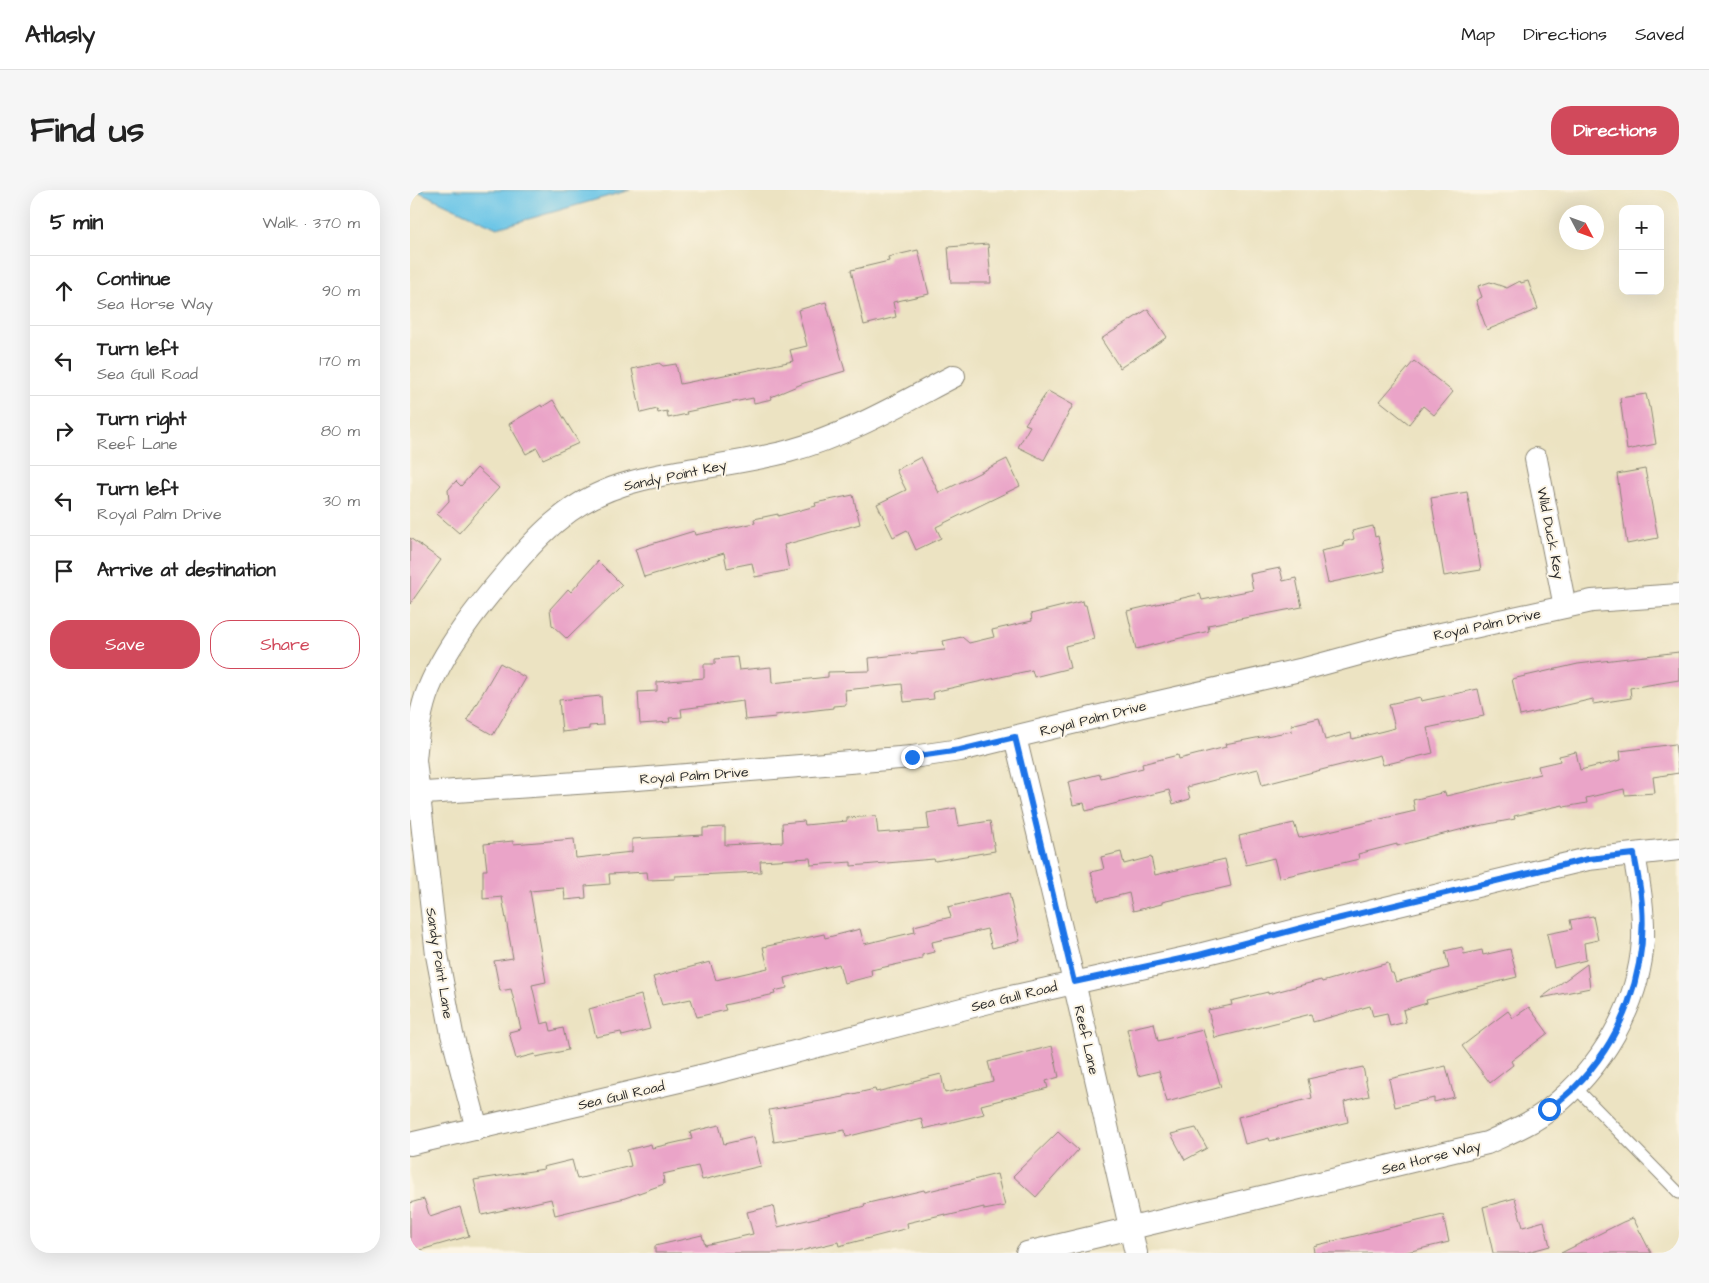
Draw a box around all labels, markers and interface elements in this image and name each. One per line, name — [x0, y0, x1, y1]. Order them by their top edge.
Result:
text: Atlasly — [25, 18, 95, 52]
text: Map — [1461, 22, 1495, 47]
text: Directions — [1523, 22, 1607, 47]
text: Saved — [1635, 22, 1684, 47]
text: Find us — [30, 106, 144, 155]
button: Directions — [1551, 106, 1679, 155]
north arrow — [1559, 205, 1604, 250]
map controls — [1619, 205, 1664, 295]
button: + — [1619, 205, 1664, 250]
text: 5 min — [50, 208, 103, 237]
text: Walk · 370 m — [262, 212, 360, 234]
button: − — [1619, 250, 1664, 295]
text: Continue — [97, 266, 171, 293]
icon: ahead — [50, 277, 78, 305]
text: 90 m — [322, 280, 360, 302]
text: Sea Horse Way — [97, 293, 213, 315]
text: Turn left — [97, 336, 178, 363]
icon: left — [50, 347, 78, 375]
text: 170 m — [319, 350, 360, 372]
text: Sea Gull Road — [97, 363, 198, 385]
text: Turn right — [97, 406, 186, 433]
icon: right — [50, 417, 78, 445]
text: 80 m — [321, 420, 360, 442]
text: Reef Lane — [97, 433, 178, 455]
street label: Sandy Point Key — [622, 455, 729, 497]
text: Turn left — [97, 476, 178, 503]
street label: Wild Duck Key — [1531, 486, 1569, 581]
icon: left — [50, 487, 78, 515]
text: 30 m — [323, 490, 360, 512]
text: Royal Palm Drive — [97, 503, 222, 525]
icon: arrive — [50, 557, 78, 585]
text: Arrive at destination — [97, 557, 276, 584]
street label: Royal Palm Drive — [1432, 604, 1543, 646]
button: Save — [50, 620, 200, 669]
button: Share — [210, 620, 360, 669]
street label: Royal Palm Drive — [1038, 696, 1149, 742]
route end — [901, 746, 924, 769]
street label: Royal Palm Drive — [639, 762, 750, 790]
street label: Sandy Point Lane — [420, 906, 458, 1021]
street label: Sea Gull Road — [969, 977, 1059, 1017]
street label: Reef Lane — [1068, 1004, 1104, 1077]
street label: Sea Gull Road — [576, 1076, 666, 1116]
route start — [1538, 1098, 1561, 1121]
street label: Sea Horse Way — [1380, 1136, 1483, 1180]

